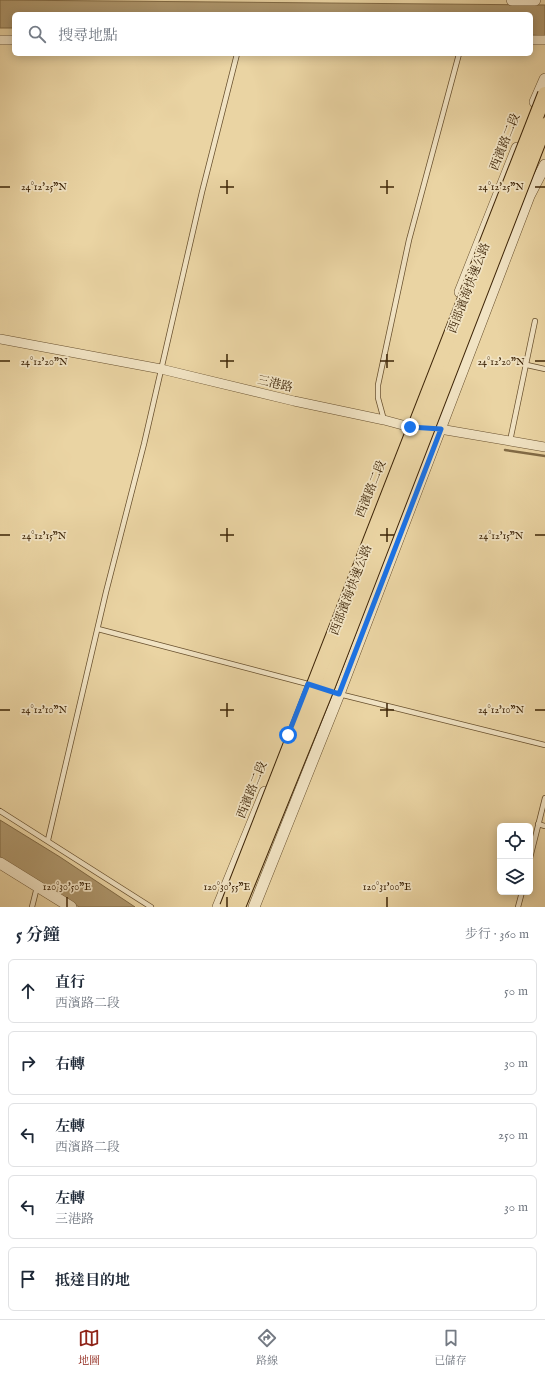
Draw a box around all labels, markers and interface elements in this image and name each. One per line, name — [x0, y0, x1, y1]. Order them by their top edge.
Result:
search box — [12, 12, 533, 56]
icon: search — [26, 23, 48, 45]
text: 搜尋地點 — [58, 26, 118, 45]
street label: 西濱路二段 — [487, 111, 523, 173]
text: 24°12'25"N — [21, 181, 67, 194]
text: 24°12'25"N — [478, 181, 524, 194]
street label: 西部濱海快速公路 — [445, 240, 493, 336]
text: 24°12'20"N — [20, 356, 68, 369]
text: 24°12'20"N — [477, 356, 525, 369]
street label: 三港路 — [256, 373, 294, 395]
route end — [401, 418, 419, 436]
street label: 西濱路二段 — [353, 458, 389, 520]
text: 24°12'15"N — [22, 530, 67, 543]
text: 24°12'15"N — [479, 530, 524, 543]
street label: 西部濱海快速公路 — [327, 542, 375, 638]
text: 24°12'10"N — [21, 704, 67, 717]
text: 24°12'10"N — [478, 704, 524, 717]
route start — [279, 726, 297, 744]
street label: 西濱路二段 — [234, 759, 270, 821]
map controls — [497, 823, 533, 895]
button: locate — [497, 823, 533, 859]
button: layers — [497, 859, 533, 895]
text: 120°30'50"E — [43, 881, 91, 894]
text: 120°30'55"E — [203, 881, 251, 894]
text: 120°31'00"E — [363, 881, 411, 894]
text: 5 分鐘 — [16, 925, 60, 946]
text: 步行 · 360 m — [465, 926, 529, 943]
text: 直行 — [55, 973, 85, 992]
icon: ahead — [17, 980, 39, 1002]
text: 50 m — [504, 983, 528, 1000]
text: 西濱路二段 — [55, 995, 120, 1012]
icon: right — [17, 1052, 39, 1074]
text: 右轉 — [55, 1055, 85, 1074]
text: 30 m — [504, 1055, 528, 1072]
text: 左轉 — [55, 1117, 85, 1136]
icon: left — [17, 1124, 39, 1146]
text: 250 m — [498, 1127, 528, 1144]
text: 西濱路二段 — [55, 1139, 120, 1156]
text: 左轉 — [55, 1189, 85, 1208]
icon: left — [17, 1196, 39, 1218]
text: 30 m — [504, 1199, 528, 1216]
text: 三港路 — [55, 1211, 94, 1228]
icon: arrive — [17, 1268, 39, 1290]
text: 抵達目的地 — [55, 1271, 130, 1290]
tab: 地圖 — [78, 1327, 100, 1368]
tab: 路線 — [256, 1327, 278, 1368]
tab: 已儲存 — [434, 1327, 467, 1368]

